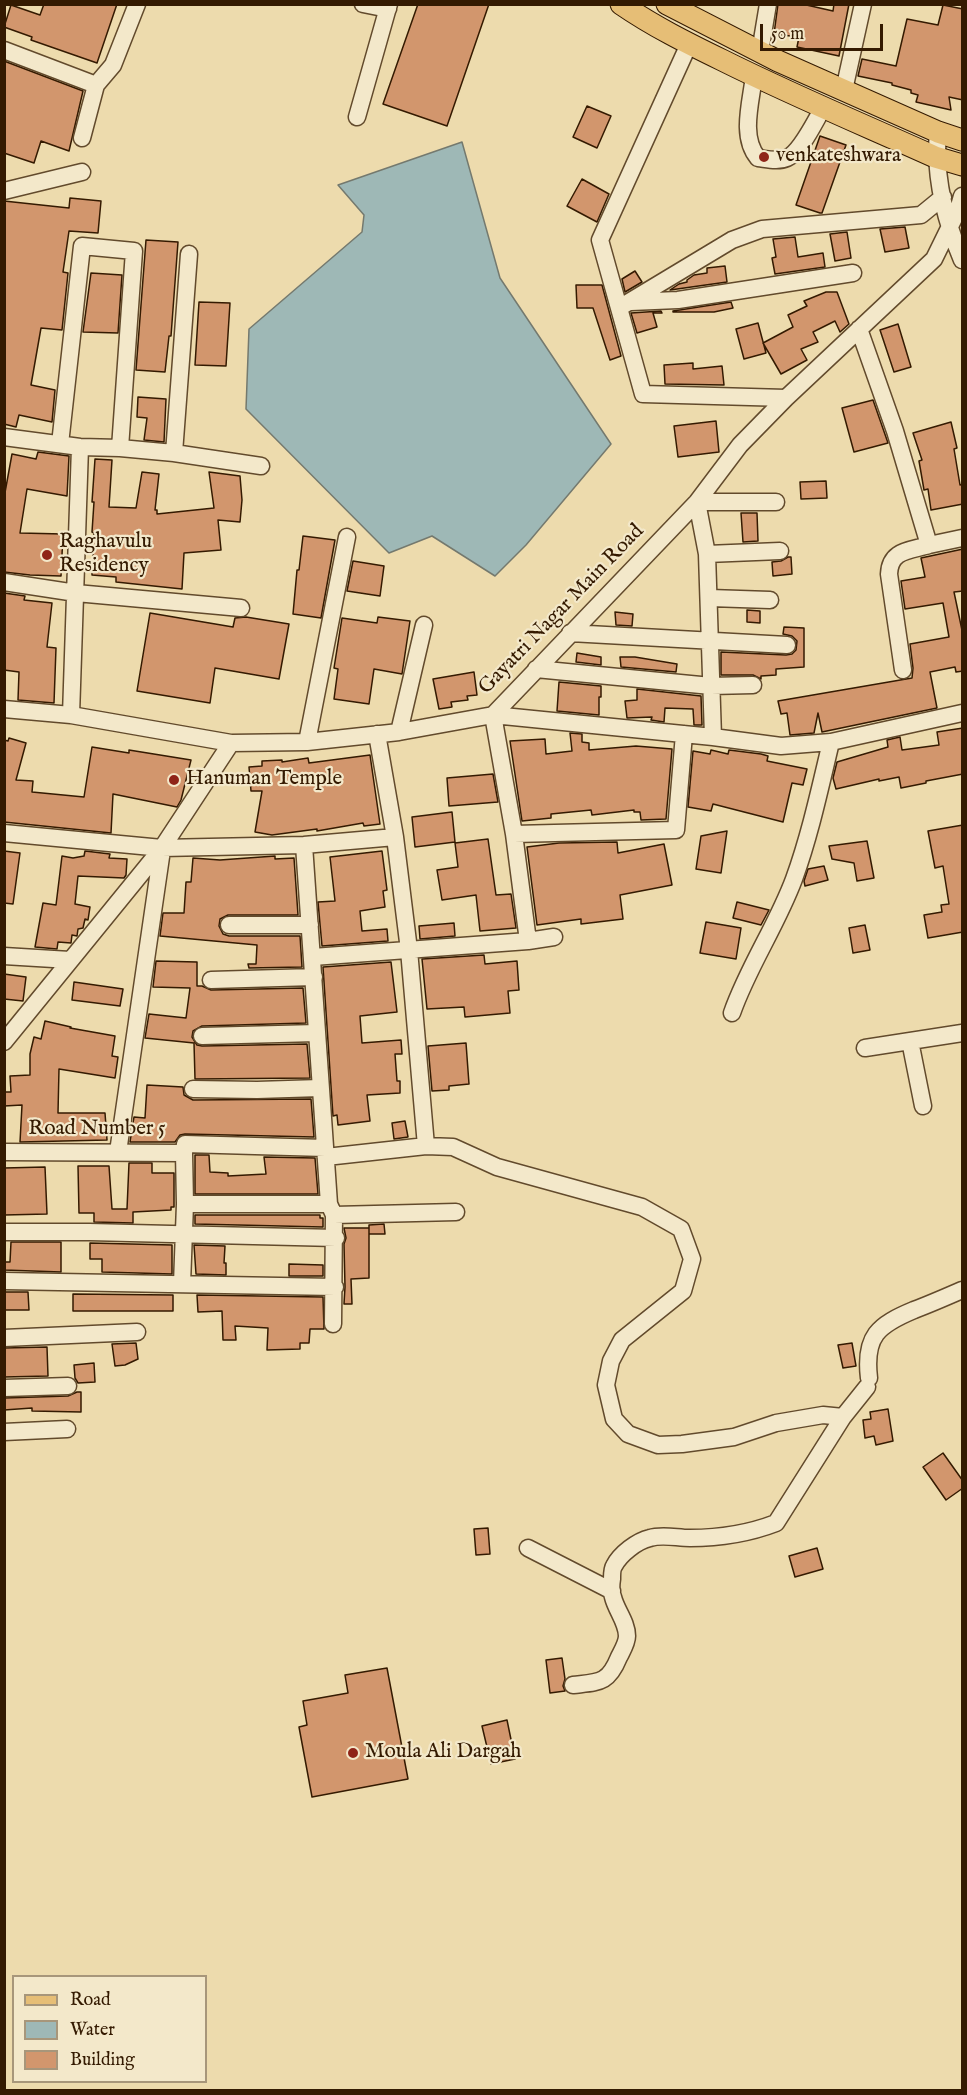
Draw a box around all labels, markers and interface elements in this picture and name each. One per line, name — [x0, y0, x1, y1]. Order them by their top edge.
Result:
scale bar — [763, 12, 886, 50]
text: 50 m — [771, 23, 804, 46]
place label: venkateshwara — [776, 144, 901, 170]
marker: venkateshwara — [757, 150, 771, 164]
street label: Gayatri Nagar Main Road — [474, 520, 650, 700]
place label: Raghavulu Residency — [59, 530, 152, 580]
marker: Raghavulu Residency — [40, 548, 54, 562]
place label: Hanuman Temple — [186, 767, 342, 793]
marker: Hanuman Temple — [167, 773, 181, 787]
street label: Road Number 5 — [28, 1117, 166, 1143]
place label: Moula Ali Dargah — [365, 1740, 521, 1766]
marker: Moula Ali Dargah — [346, 1746, 360, 1760]
legend — [12, 1975, 207, 2083]
text: Road — [70, 1989, 111, 2012]
text: Water — [70, 2019, 115, 2042]
text: Building — [70, 2049, 135, 2072]

